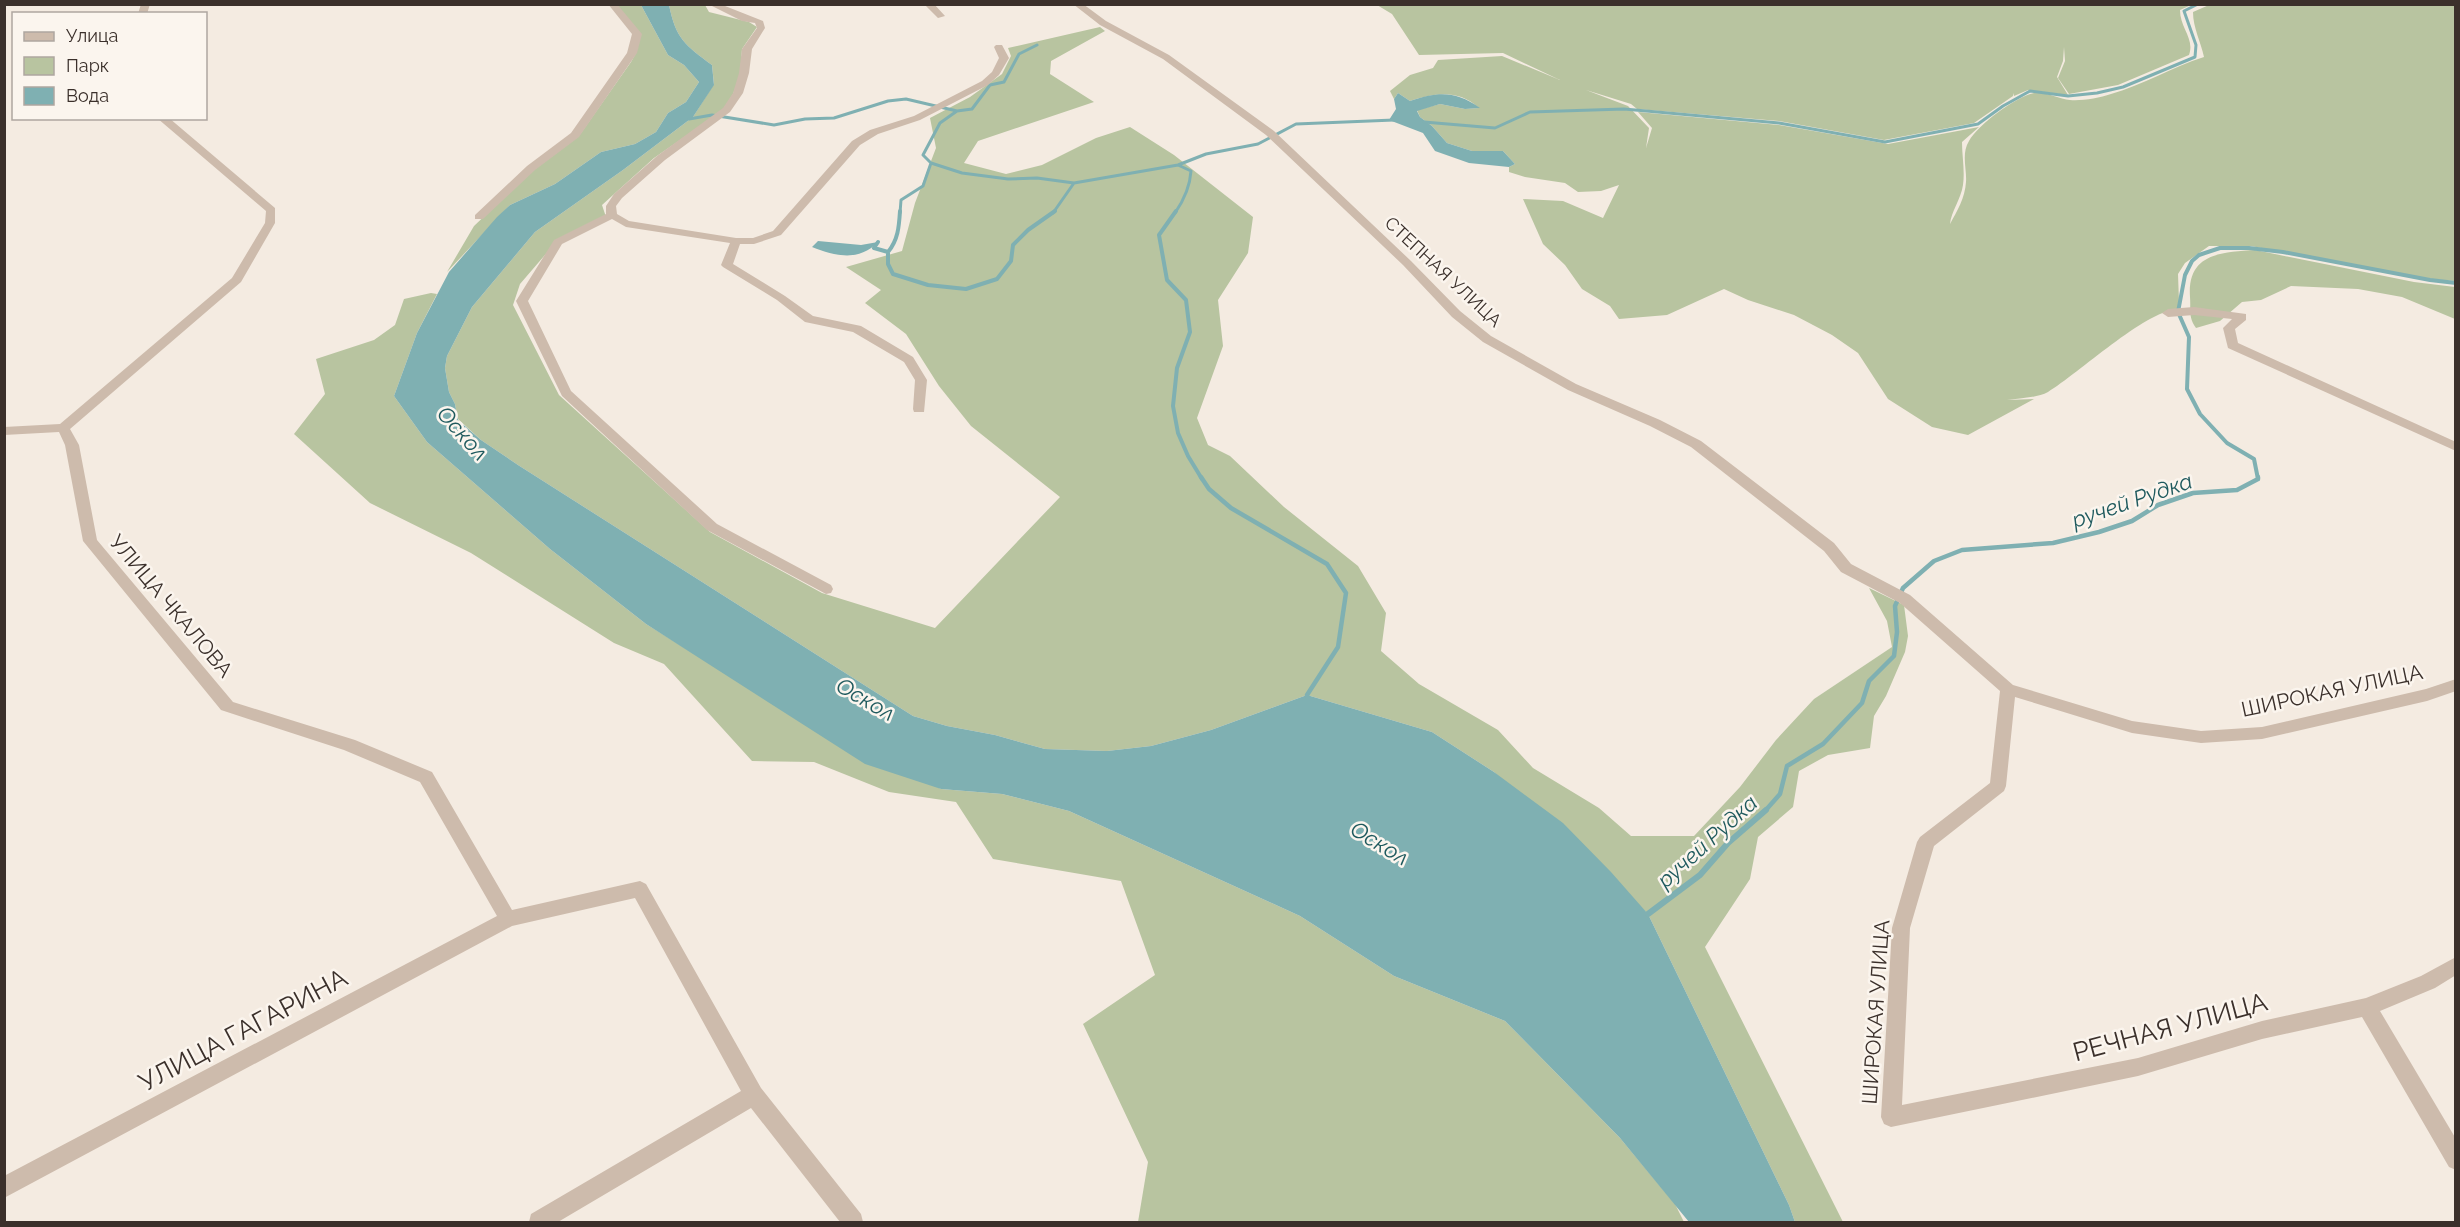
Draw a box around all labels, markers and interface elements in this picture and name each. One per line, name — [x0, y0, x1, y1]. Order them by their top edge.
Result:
legend — [12, 12, 207, 120]
text: Улица — [66, 25, 118, 46]
text: Парк — [66, 55, 109, 76]
text: Вода — [66, 85, 109, 106]
street label: СТЕПНАЯ УЛИЦА — [1381, 212, 1506, 331]
water label: Оскол — [432, 400, 494, 466]
water label: ручей Рудка — [2067, 467, 2196, 533]
street label: УЛИЦА ЧКАЛОВА — [104, 529, 238, 682]
street label: ШИРОКАЯ УЛИЦА — [2239, 659, 2425, 722]
water label: Оскол — [832, 672, 900, 726]
water label: ручей Рудка — [1651, 789, 1762, 893]
water label: Оскол — [1346, 815, 1414, 871]
street label: ШИРОКАЯ УЛИЦА — [1857, 919, 1894, 1105]
street label: УЛИЦА ГАГАРИНА — [134, 962, 353, 1098]
street label: РЕЧНАЯ УЛИЦА — [2070, 987, 2271, 1067]

